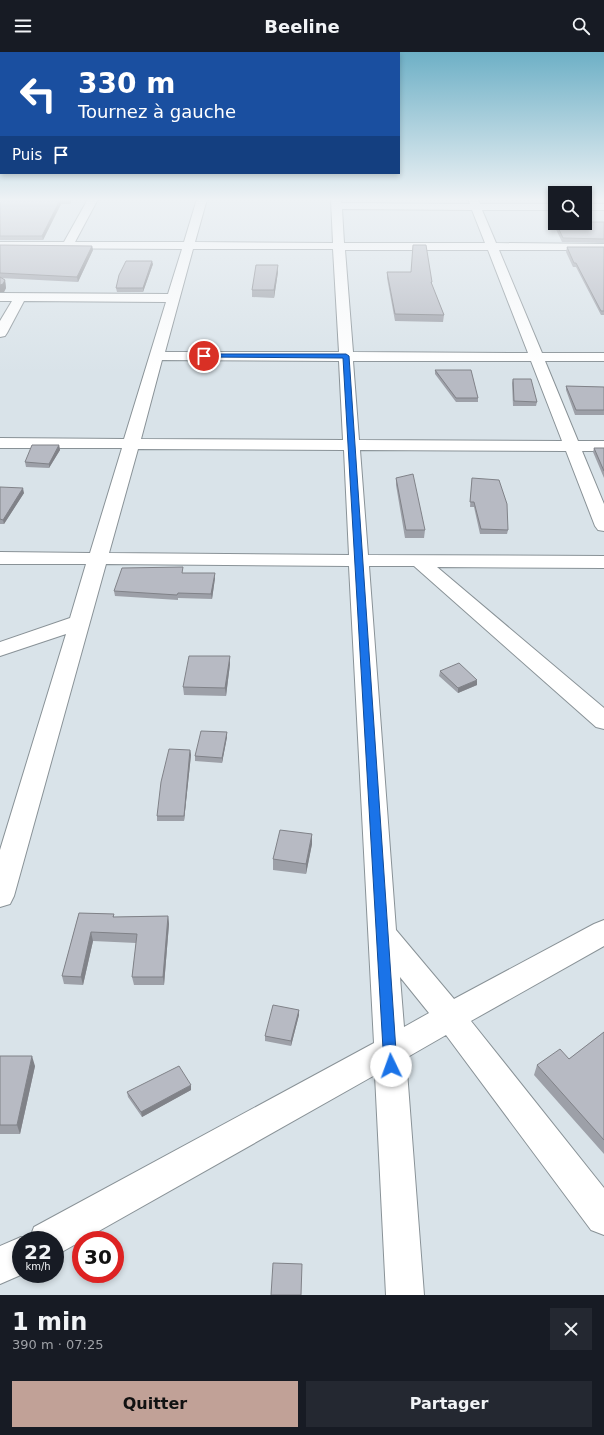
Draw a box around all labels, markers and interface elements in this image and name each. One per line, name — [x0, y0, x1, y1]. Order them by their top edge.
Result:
icon: menu — [12, 15, 34, 37]
icon: search — [570, 15, 592, 37]
text: Beeline — [264, 16, 340, 37]
text: 330 m — [78, 67, 175, 100]
icon: left — [12, 68, 64, 120]
text: Tournez à gauche — [78, 101, 236, 122]
icon: arrive — [50, 144, 72, 166]
text: Puis — [12, 146, 42, 164]
map controls — [548, 186, 592, 230]
button: search — [548, 186, 592, 230]
pin — [187, 339, 221, 373]
icon: arrive — [193, 345, 215, 367]
position arrow — [370, 1045, 412, 1087]
speed limit sign: 30 — [72, 1231, 124, 1283]
text: 22 — [24, 1240, 52, 1264]
text: km/h — [25, 1261, 51, 1272]
text: 1 min — [12, 1308, 87, 1336]
button: close — [550, 1308, 592, 1350]
text: 390 m · 07:25 — [12, 1337, 103, 1352]
button: Quitter — [12, 1381, 298, 1427]
button: Partager — [306, 1381, 592, 1427]

